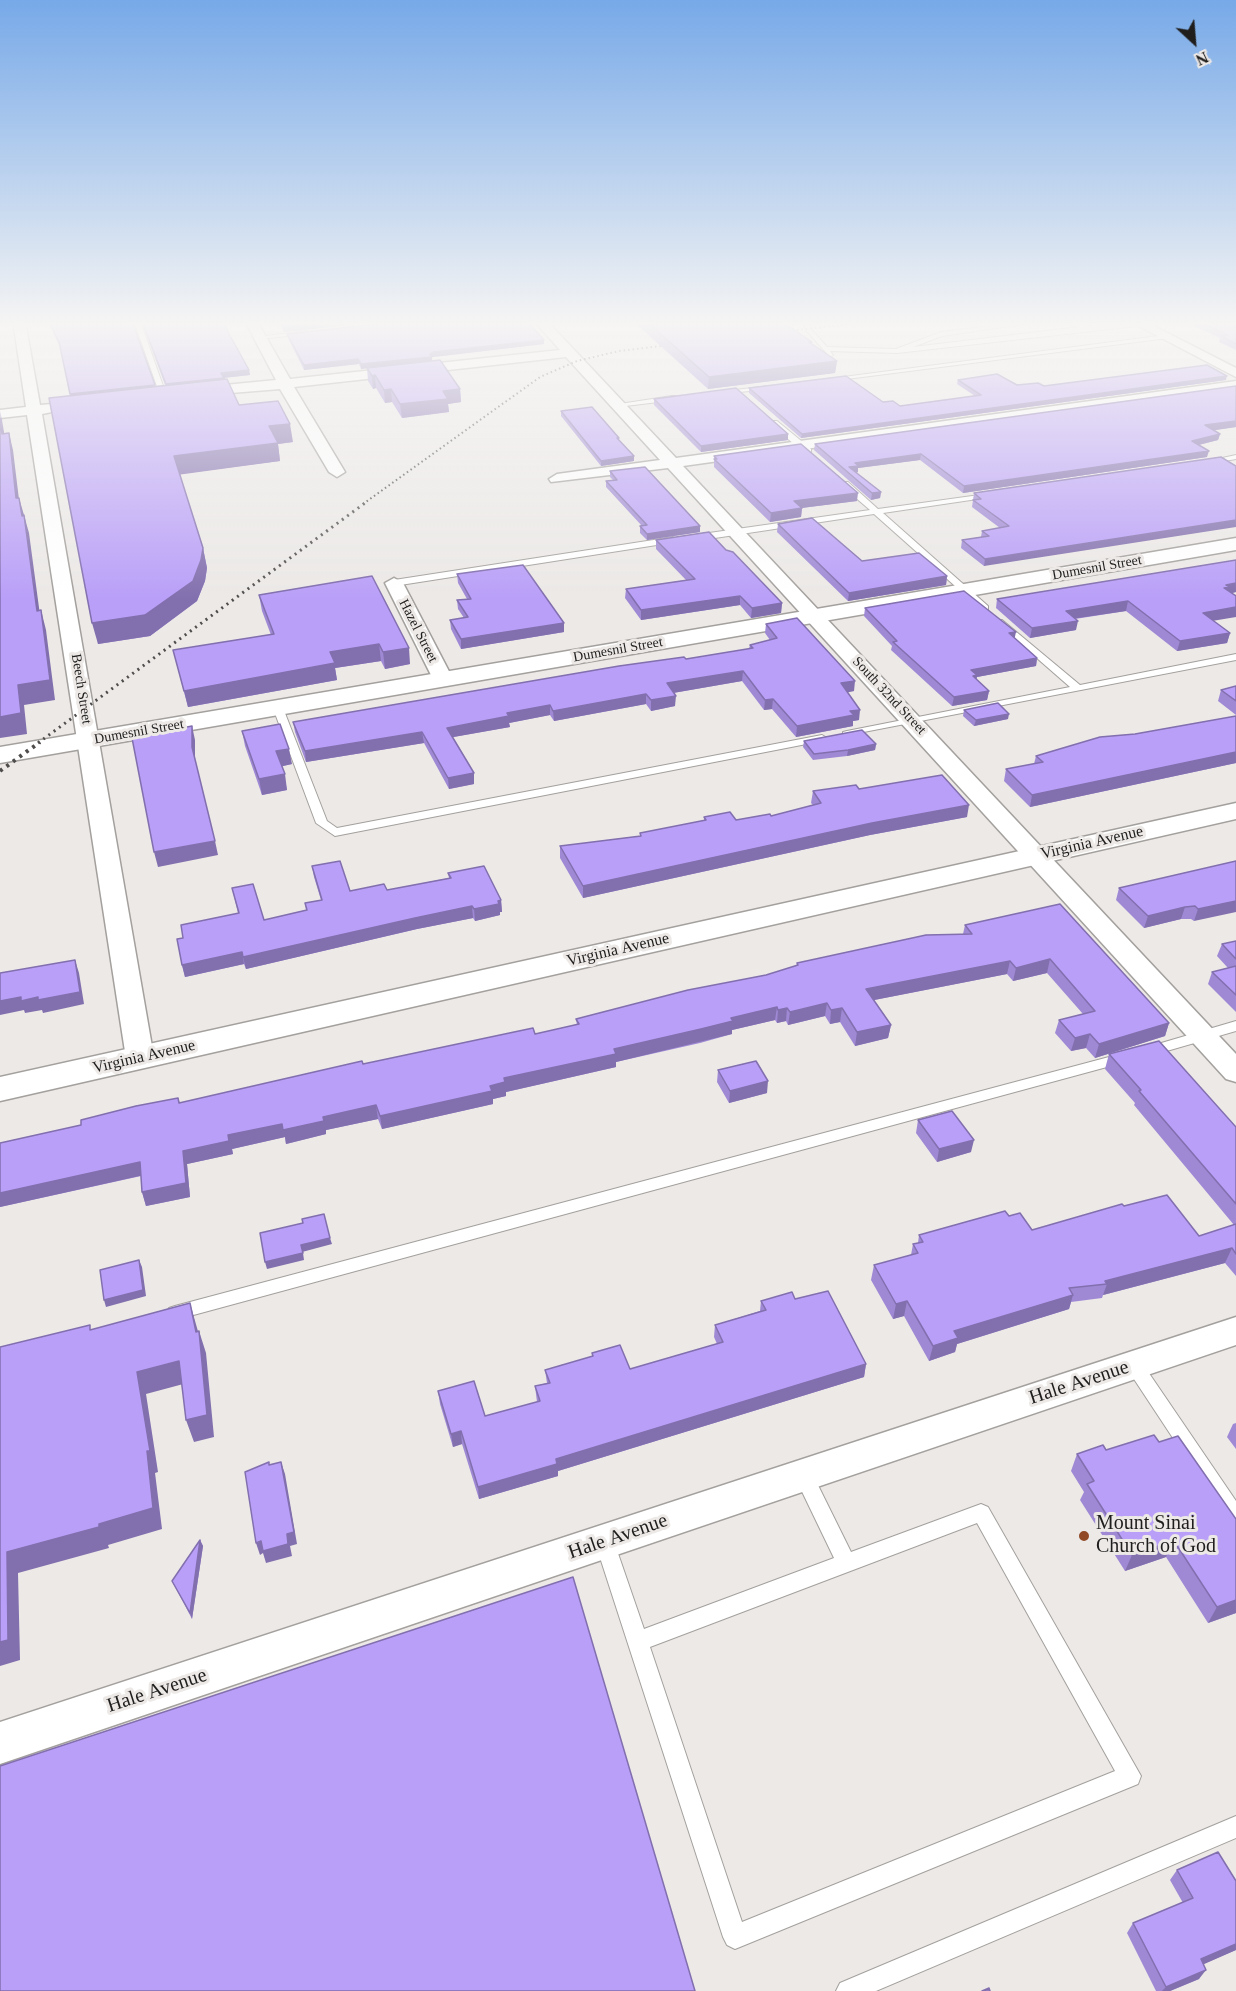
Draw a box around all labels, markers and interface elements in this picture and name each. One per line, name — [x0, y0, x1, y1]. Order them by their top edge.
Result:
north arrow — [1164, 12, 1224, 72]
text: N — [1193, 48, 1211, 69]
street label: Dumesnil Street — [1051, 552, 1143, 584]
street label: Hazel Street — [395, 597, 441, 665]
street label: Dumesnil Street — [572, 634, 664, 666]
street label: Beech Street — [67, 653, 95, 725]
street label: South 32nd Street — [849, 654, 929, 738]
street label: Dumesnil Street — [93, 716, 185, 748]
street label: Virginia Avenue — [1039, 822, 1145, 864]
street label: Virginia Avenue — [565, 929, 671, 971]
street label: Virginia Avenue — [91, 1036, 197, 1078]
street label: Hale Avenue — [1026, 1356, 1132, 1410]
street label: Hale Avenue — [565, 1509, 671, 1565]
place label: Mount Sinai Church of God — [1096, 1512, 1216, 1559]
marker: Mount Sinai Church of God — [1077, 1529, 1091, 1543]
street label: Hale Avenue — [104, 1664, 210, 1718]

